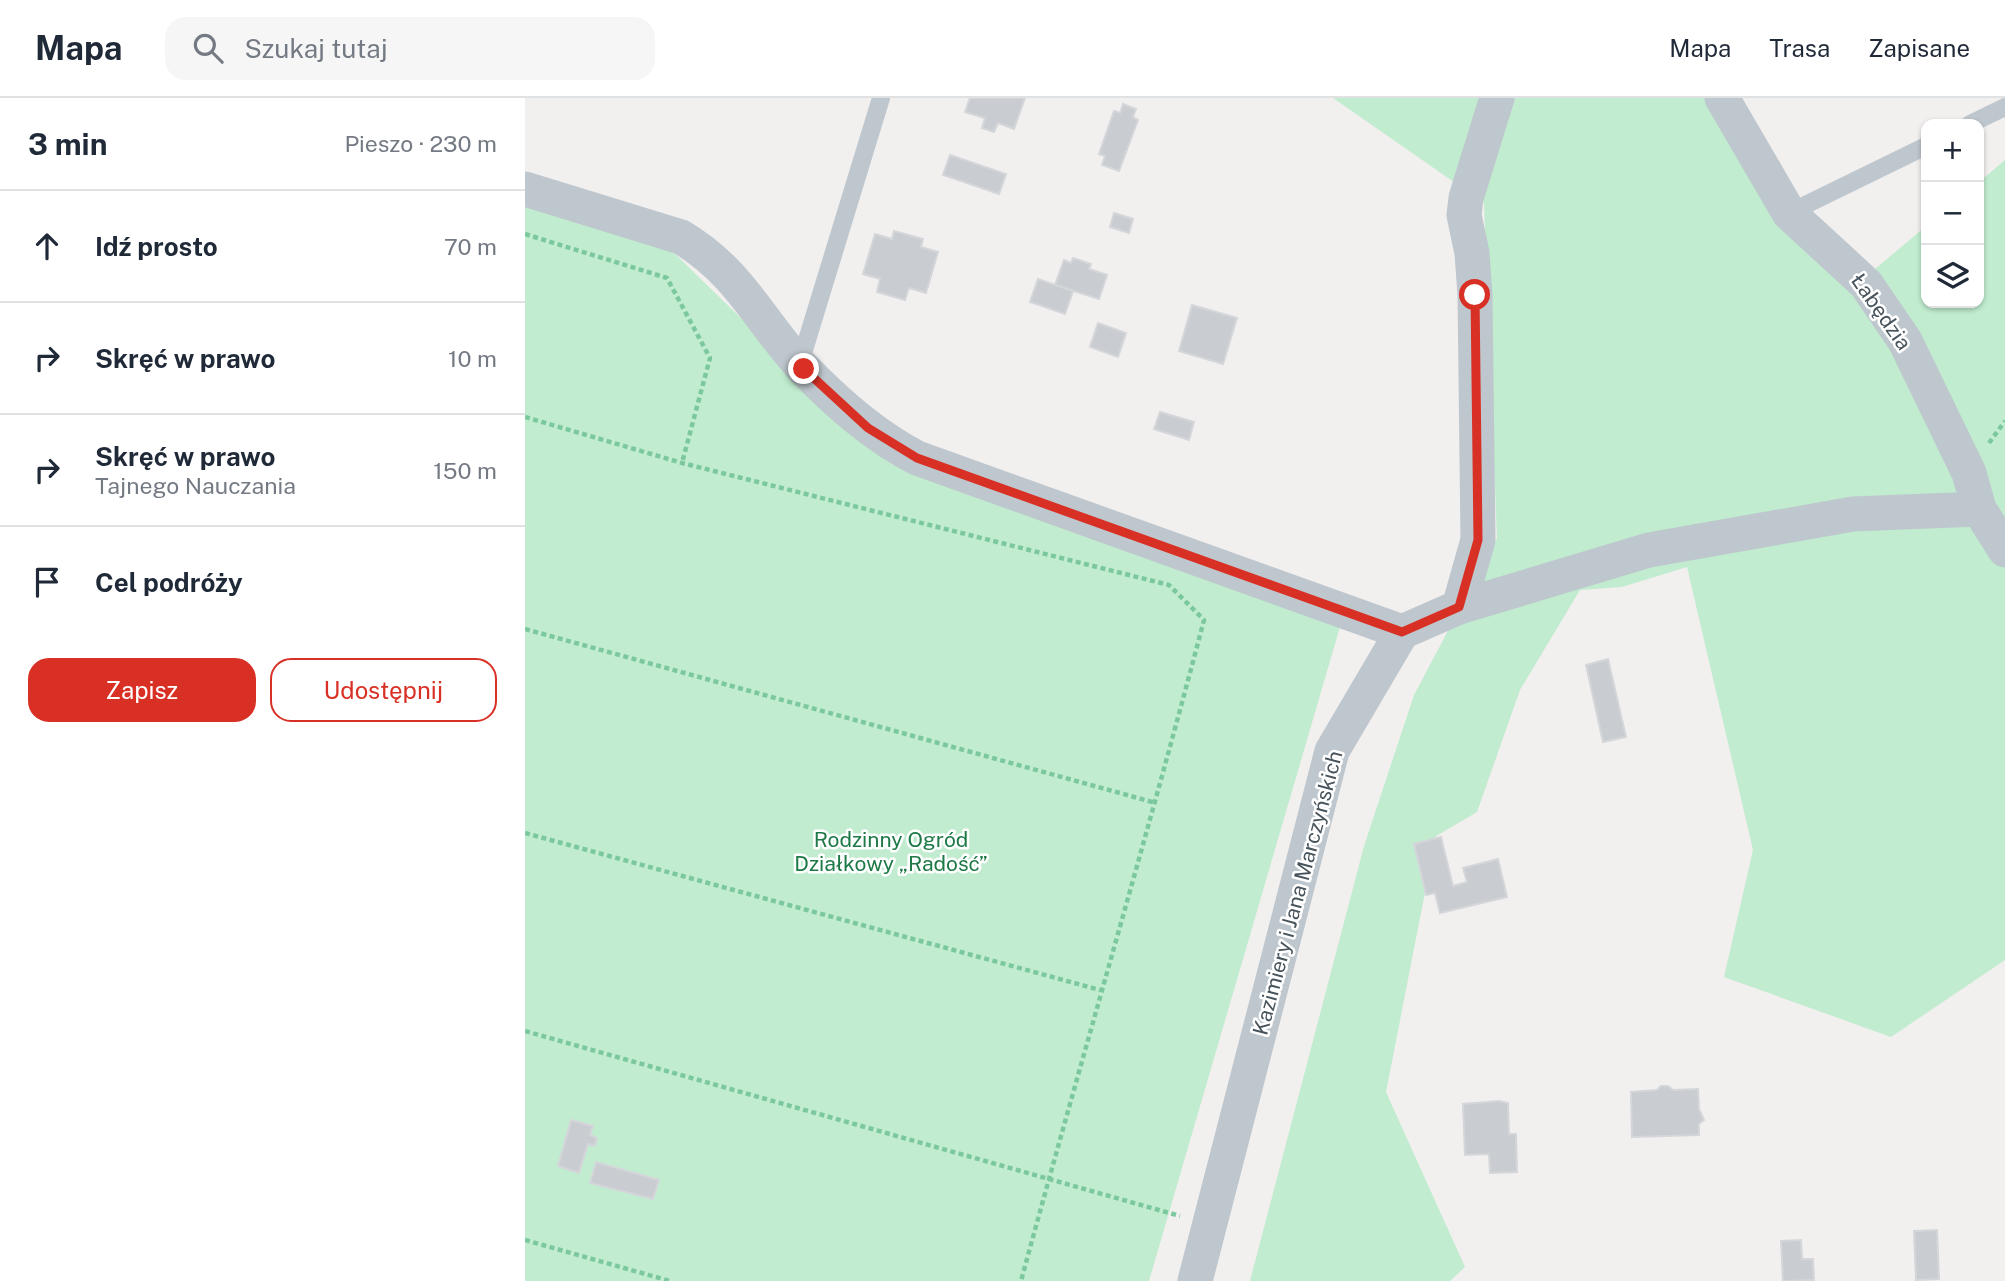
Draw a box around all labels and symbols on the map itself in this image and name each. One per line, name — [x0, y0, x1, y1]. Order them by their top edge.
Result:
street label: Łabędzia — [1846, 269, 1917, 355]
route start — [1459, 279, 1490, 310]
route end — [788, 353, 819, 384]
street label: Kazimiery i Jana Marczyńskich — [1247, 748, 1348, 1038]
park label: Rodzinny Ogród Działkowy „Radość” — [794, 827, 988, 876]

